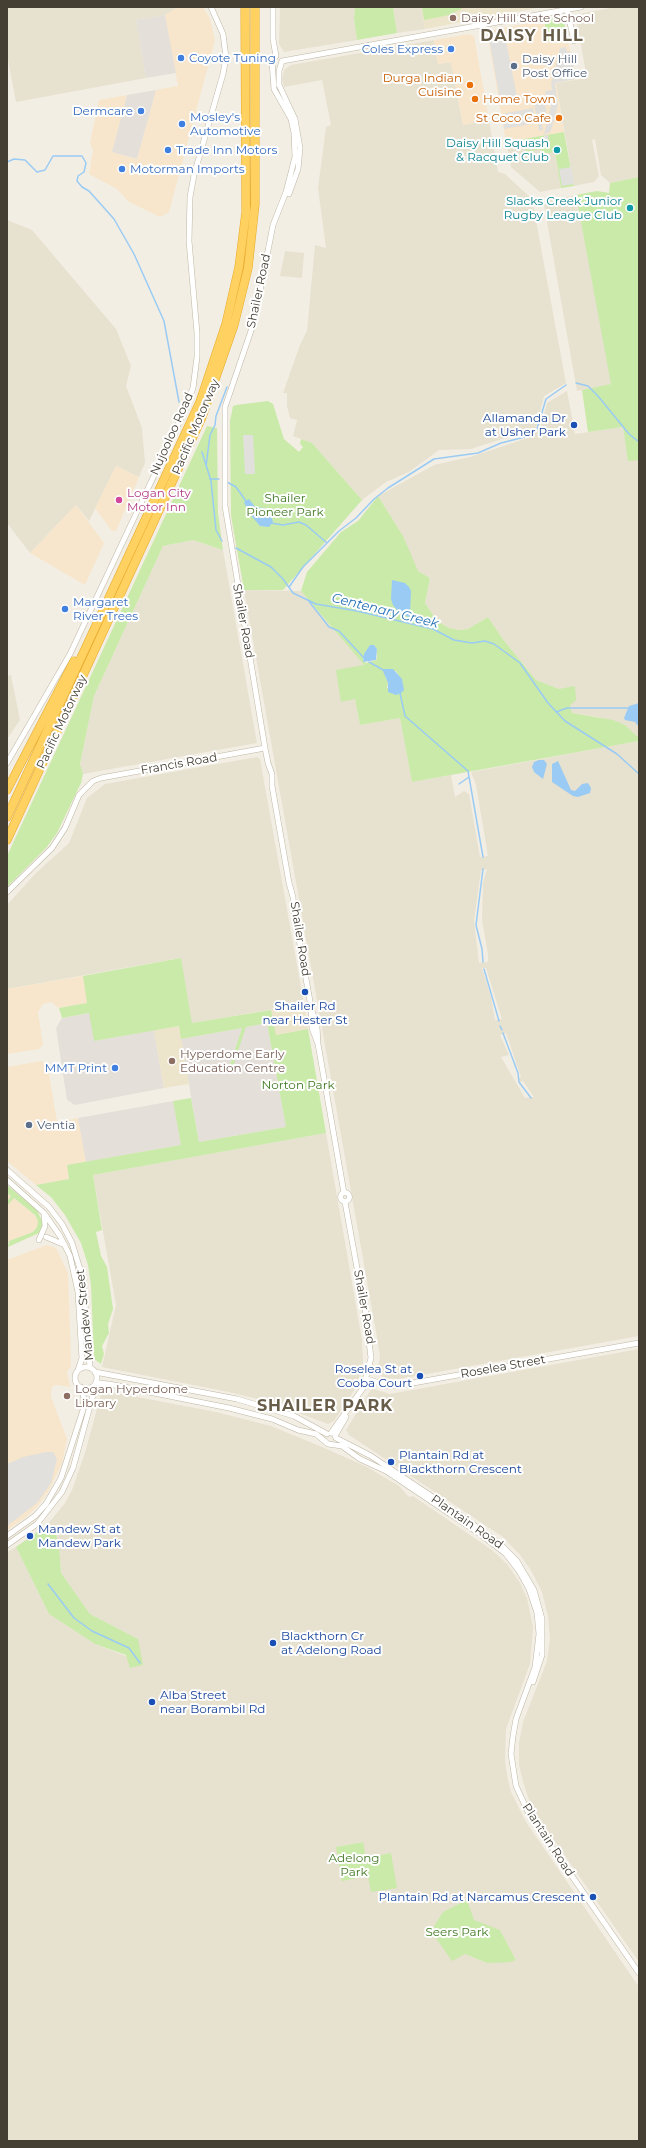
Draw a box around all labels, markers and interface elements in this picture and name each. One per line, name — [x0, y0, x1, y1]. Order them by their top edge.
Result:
place label: Daisy Hill State School — [461, 11, 594, 25]
marker: Daisy Hill State School — [448, 13, 458, 23]
district label: DAISY HILL — [480, 26, 584, 46]
place label: Coles Express — [362, 42, 443, 56]
marker: Coles Express — [446, 44, 456, 54]
place label: Coyote Tuning — [189, 51, 276, 65]
place label: Daisy Hill Post Office — [522, 52, 587, 80]
marker: Coyote Tuning — [176, 53, 186, 63]
marker: Daisy Hill Post Office — [509, 61, 519, 71]
place label: Durga Indian Cuisine — [383, 71, 462, 99]
marker: Durga Indian Cuisine — [465, 80, 475, 90]
place label: Home Town — [483, 92, 556, 106]
marker: Home Town — [470, 94, 480, 104]
place label: Dermcare — [73, 104, 133, 118]
marker: Dermcare — [136, 106, 146, 116]
place label: Mosley's Automotive — [190, 110, 261, 138]
place label: St Coco Cafe — [476, 111, 551, 125]
marker: St Coco Cafe — [554, 113, 564, 123]
marker: Mosley's Automotive — [177, 119, 187, 129]
place label: Daisy Hill Squash & Racquet Club — [446, 136, 549, 164]
place label: Trade Inn Motors — [176, 143, 277, 157]
marker: Trade Inn Motors — [163, 145, 173, 155]
marker: Daisy Hill Squash & Racquet Club — [552, 145, 562, 155]
place label: Motorman Imports — [130, 162, 245, 176]
marker: Motorman Imports — [117, 164, 127, 174]
place label: Slacks Creek Junior Rugby League Club — [504, 194, 622, 222]
marker: Slacks Creek Junior Rugby League Club — [625, 203, 635, 213]
street label: Shailer Road — [244, 253, 274, 329]
street label: Pacific Motorway — [169, 377, 223, 477]
street label: Nujooloo Road — [147, 390, 197, 478]
place label: Allamanda Dr at Usher Park — [483, 411, 566, 439]
marker: Allamanda Dr at Usher Park — [569, 420, 579, 430]
place label: Logan City Motor Inn — [127, 486, 191, 514]
park label: Shailer Pioneer Park — [246, 491, 324, 519]
marker: Logan City Motor Inn — [114, 495, 124, 505]
street label: Shailer Road — [229, 583, 257, 659]
water label: Centenary Creek — [330, 590, 440, 632]
place label: Margaret River Trees — [73, 595, 138, 623]
marker: Margaret River Trees — [60, 604, 70, 614]
street label: Pacific Motorway — [34, 673, 90, 771]
street label: Francis Road — [140, 750, 218, 778]
street label: Shailer Road — [287, 901, 313, 977]
marker: Shailer Rd near Hester St — [300, 987, 310, 997]
place label: Shailer Rd near Hester St — [262, 999, 348, 1027]
place label: Hyperdome Early Education Centre — [180, 1047, 285, 1075]
marker: Hyperdome Early Education Centre — [167, 1056, 177, 1066]
place label: MMT Print — [45, 1061, 107, 1075]
marker: MMT Print — [110, 1063, 120, 1073]
park label: Norton Park — [261, 1078, 335, 1092]
place label: Ventia — [37, 1118, 75, 1132]
marker: Ventia — [24, 1120, 34, 1130]
street label: Mandew Street — [73, 1269, 97, 1361]
street label: Shailer Road — [350, 1269, 378, 1345]
street label: Roselea Street — [459, 1352, 547, 1382]
place label: Roselea St at Cooba Court — [335, 1362, 412, 1390]
marker: Roselea St at Cooba Court — [415, 1371, 425, 1381]
place label: Logan Hyperdome Library — [75, 1382, 188, 1410]
marker: Logan Hyperdome Library — [62, 1391, 72, 1401]
district label: SHAILER PARK — [257, 1396, 393, 1416]
place label: Plantain Rd at Blackthorn Crescent — [399, 1448, 522, 1476]
marker: Plantain Rd at Blackthorn Crescent — [386, 1457, 396, 1467]
street label: Plantain Road — [428, 1492, 506, 1552]
place label: Mandew St at Mandew Park — [38, 1522, 121, 1550]
marker: Mandew St at Mandew Park — [25, 1531, 35, 1541]
place label: Blackthorn Cr at Adelong Road — [281, 1629, 382, 1657]
marker: Blackthorn Cr at Adelong Road — [268, 1638, 278, 1648]
place label: Alba Street near Borambil Rd — [160, 1688, 265, 1716]
marker: Alba Street near Borambil Rd — [147, 1697, 157, 1707]
street label: Plantain Road — [519, 1801, 577, 1879]
park label: Adelong Park — [328, 1851, 380, 1879]
place label: Plantain Rd at Narcamus Crescent — [378, 1890, 585, 1904]
marker: Plantain Rd at Narcamus Crescent — [588, 1892, 598, 1902]
park label: Seers Park — [425, 1925, 489, 1939]

